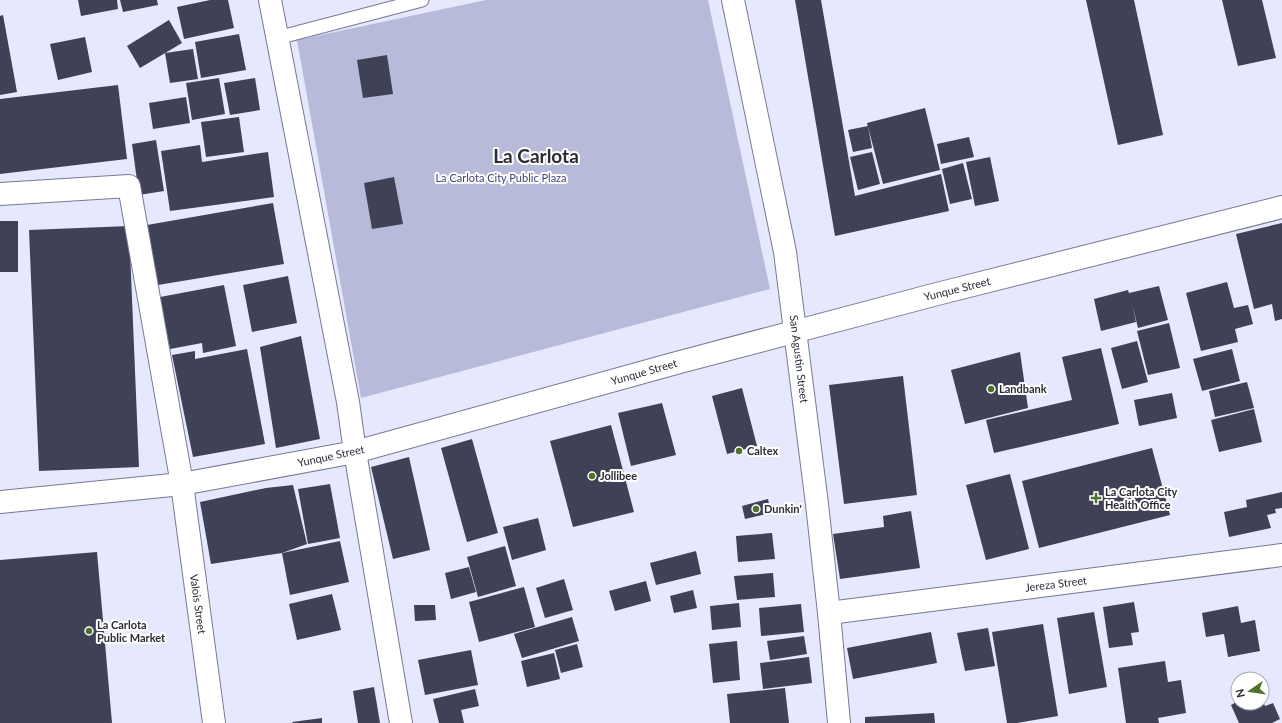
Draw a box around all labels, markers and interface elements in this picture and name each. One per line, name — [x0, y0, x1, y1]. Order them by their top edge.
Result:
district label: La Carlota — [493, 144, 579, 167]
park label: La Carlota City Public Plaza — [435, 171, 567, 184]
street label: Yunque Street — [922, 274, 992, 303]
street label: San Agustin Street — [788, 314, 811, 404]
street label: Yunque Street — [609, 356, 678, 387]
place label: Landbank — [999, 382, 1047, 395]
marker: Landbank — [986, 384, 996, 394]
street label: Yunque Street — [296, 442, 366, 469]
place label: Caltex — [747, 444, 778, 457]
marker: Caltex — [734, 446, 744, 456]
place label: Jollibee — [600, 469, 637, 482]
marker: Jollibee — [587, 471, 597, 481]
place label: La Carlota City Health Office — [1105, 485, 1177, 511]
marker: La Carlota City Health Office — [1090, 492, 1102, 504]
place label: Dunkin' — [764, 502, 802, 515]
marker: Dunkin' — [751, 504, 761, 514]
street label: Valois Street — [188, 573, 209, 635]
street label: Jereza Street — [1024, 573, 1088, 594]
place label: La Carlota Public Market — [97, 618, 166, 644]
marker: La Carlota Public Market — [84, 626, 94, 636]
north arrow — [1230, 671, 1270, 711]
text: N — [1232, 688, 1247, 699]

